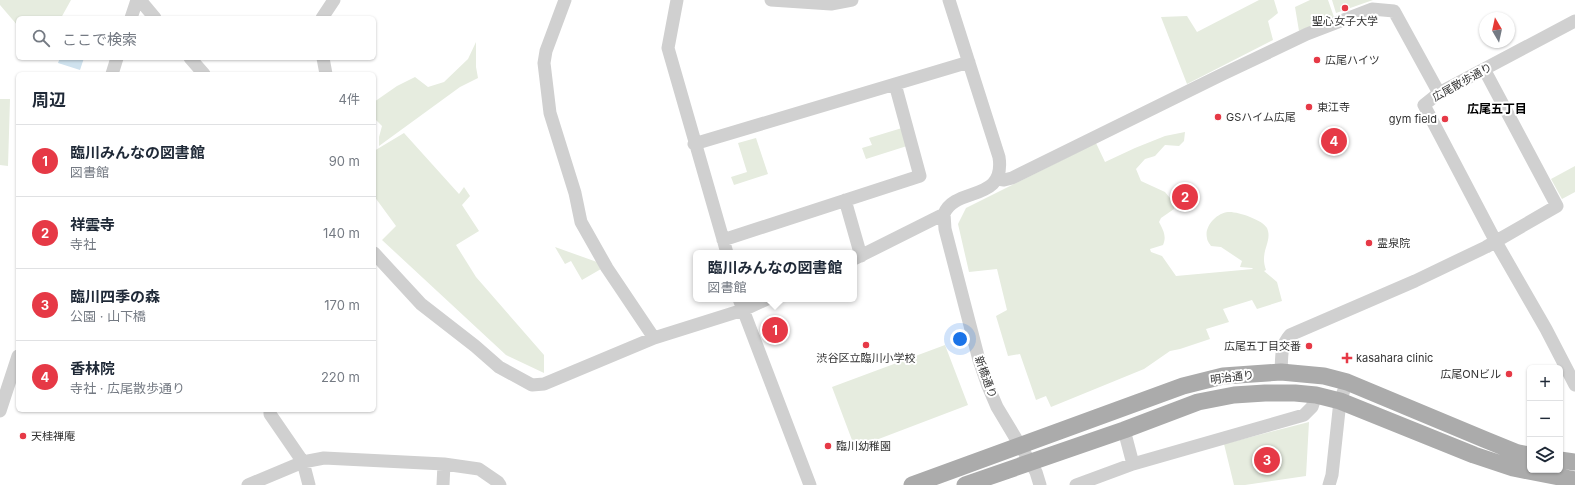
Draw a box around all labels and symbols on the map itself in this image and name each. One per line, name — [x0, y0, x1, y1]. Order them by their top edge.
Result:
marker: 聖心女子大学 — [1340, 3, 1350, 13]
north arrow — [1479, 12, 1515, 48]
place label: 聖心女子大学 — [1312, 14, 1378, 28]
place label: 広尾ハイツ — [1325, 53, 1380, 67]
marker: 広尾ハイツ — [1312, 55, 1322, 65]
street label: 広尾散歩通り — [1430, 60, 1494, 104]
place label: 東江寺 — [1317, 100, 1350, 114]
district label: 広尾五丁目 — [1467, 101, 1527, 116]
marker: 東江寺 — [1304, 102, 1314, 112]
place label: GSハイム広尾 — [1226, 110, 1296, 124]
marker: GSハイム広尾 — [1213, 112, 1223, 122]
place label: gym field — [1389, 112, 1437, 126]
marker: gym field — [1440, 114, 1450, 124]
pin: 4 — [1321, 126, 1347, 156]
pin: 2 — [1172, 182, 1198, 212]
place label: 霊泉院 — [1377, 236, 1410, 250]
marker: 霊泉院 — [1364, 238, 1374, 248]
pin: 1 — [762, 315, 788, 345]
your location — [950, 329, 970, 349]
place label: 広尾五丁目交番 — [1224, 339, 1301, 353]
marker: 渋谷区立臨川小学校 — [861, 340, 871, 350]
marker: 広尾五丁目交番 — [1304, 341, 1314, 351]
place label: 渋谷区立臨川小学校 — [817, 351, 916, 365]
place label: kasahara clinic — [1356, 351, 1433, 365]
marker: kasahara clinic — [1341, 352, 1353, 364]
street label: 新橋通り — [972, 354, 1000, 400]
street label: 明治通り — [1209, 367, 1255, 387]
place label: 広尾ONビル — [1440, 367, 1501, 381]
marker: 広尾ONビル — [1504, 369, 1514, 379]
place label: 天桂禅庵 — [31, 429, 75, 443]
marker: 天桂禅庵 — [18, 431, 28, 441]
place label: 臨川幼稚園 — [836, 439, 891, 453]
marker: 臨川幼稚園 — [823, 441, 833, 451]
pin: 3 — [1254, 445, 1280, 475]

